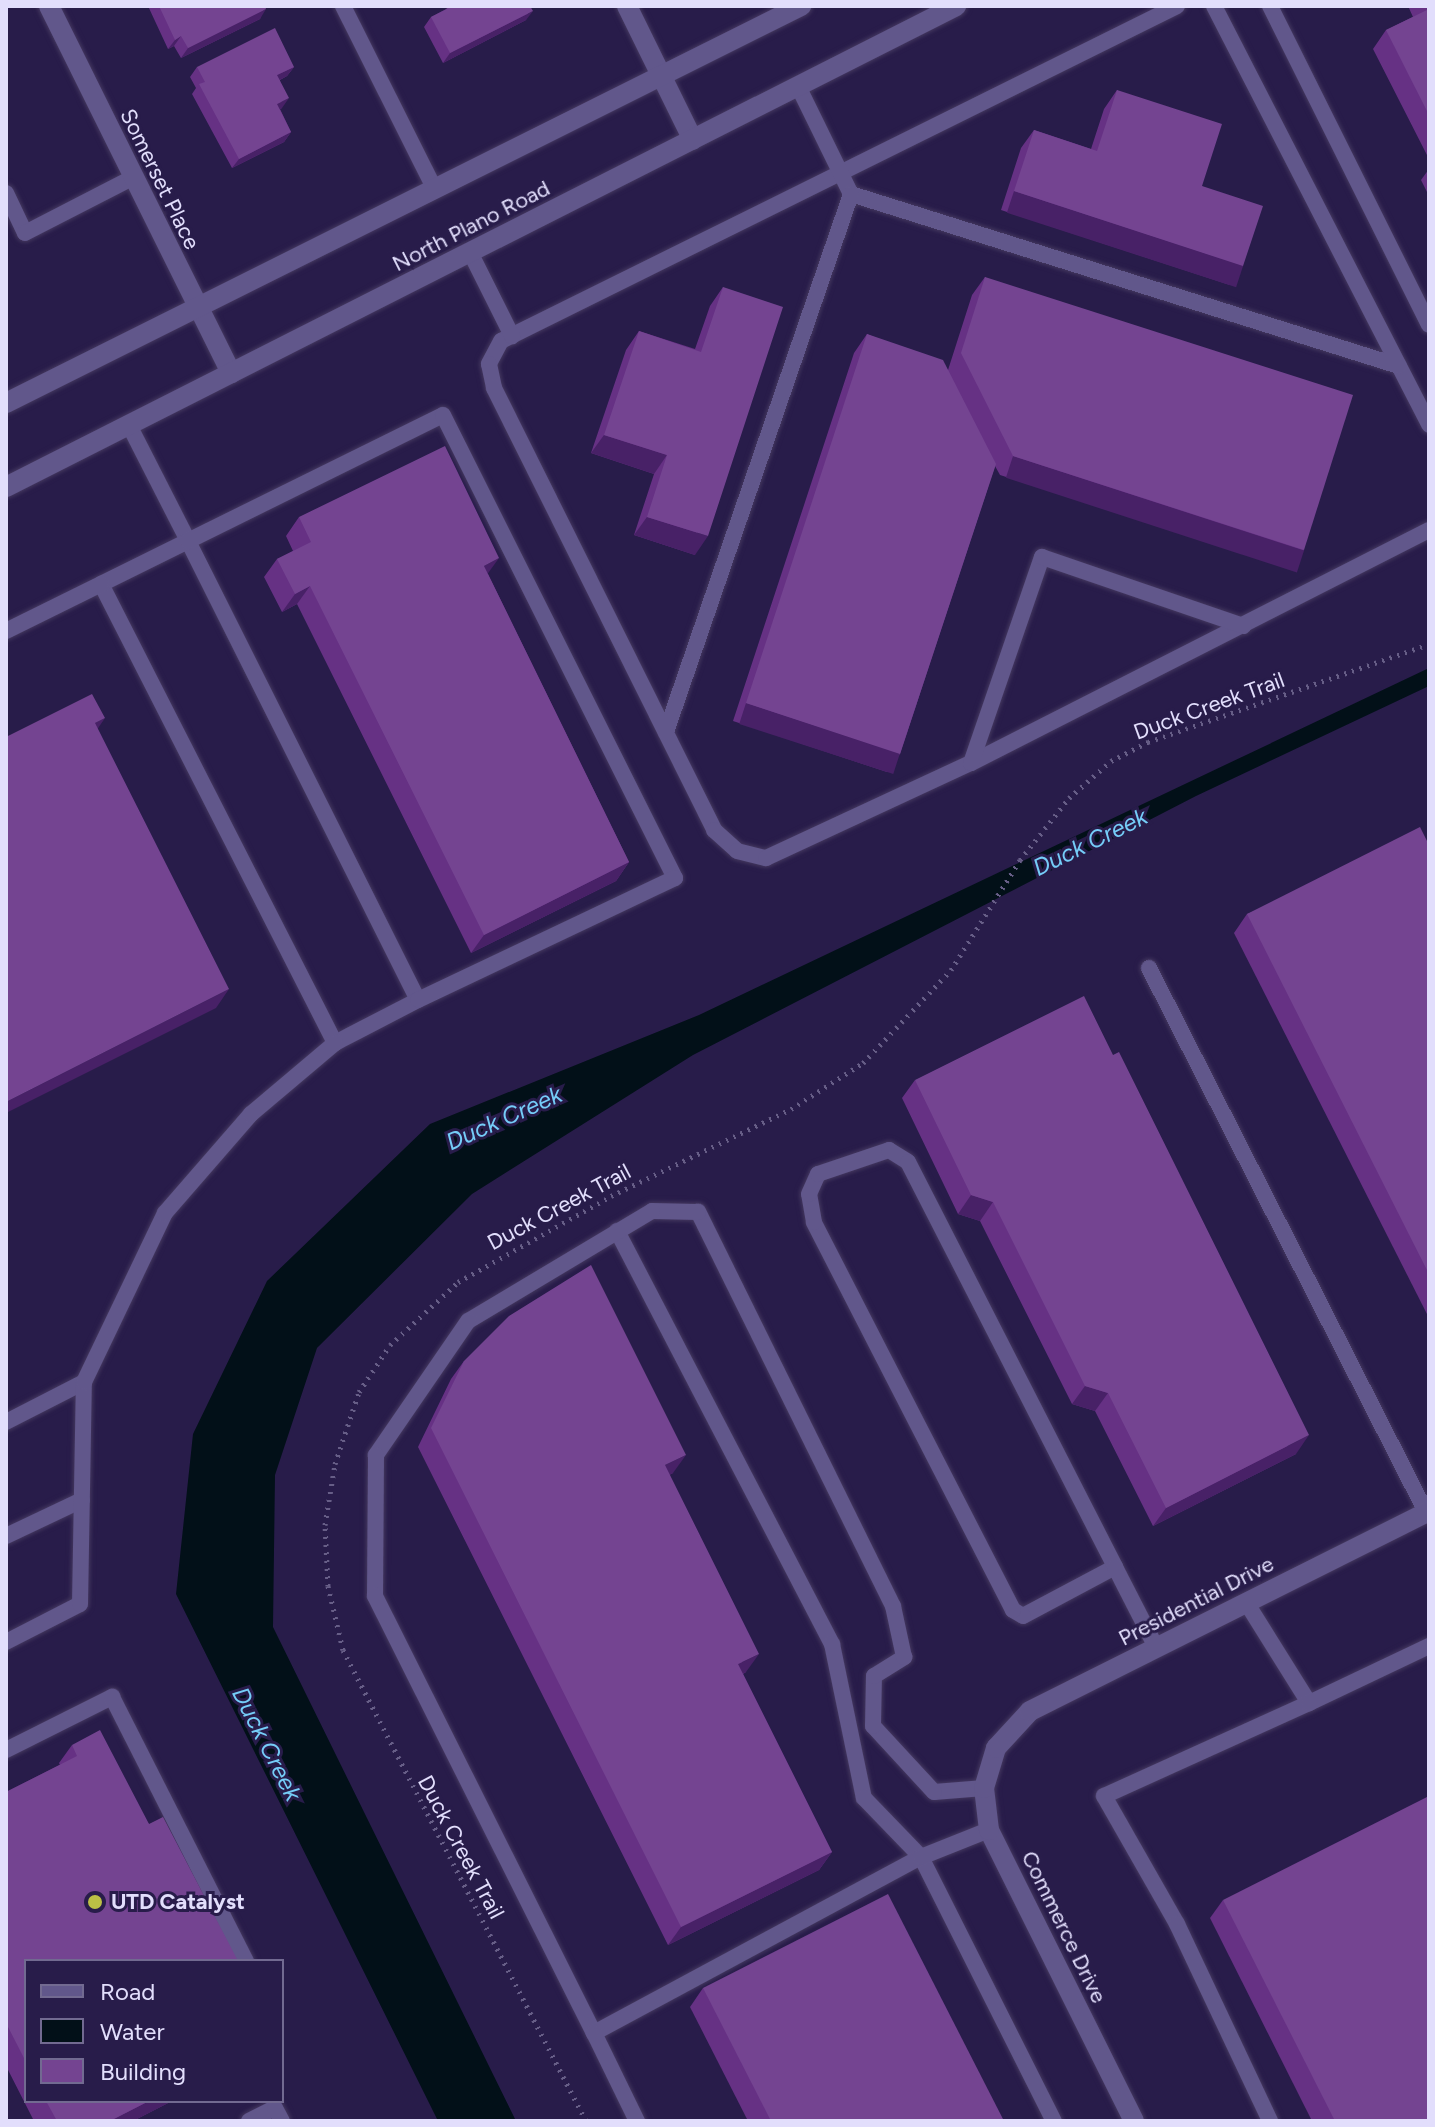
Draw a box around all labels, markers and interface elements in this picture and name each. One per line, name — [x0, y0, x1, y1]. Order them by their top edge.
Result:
street label: Somerset Place — [115, 104, 205, 254]
street label: North Plano Road — [388, 175, 554, 277]
street label: Duck Creek Trail — [1130, 666, 1288, 746]
water label: Duck Creek — [1028, 802, 1152, 882]
water label: Duck Creek — [442, 1080, 566, 1156]
street label: Duck Creek Trail — [483, 1158, 635, 1256]
street label: Presidential Drive — [1114, 1551, 1278, 1651]
water label: Duck Creek — [226, 1682, 308, 1806]
street label: Duck Creek Trail — [412, 1771, 510, 1923]
street label: Commerce Drive — [1016, 1847, 1112, 2007]
place label: UTD Catalyst — [111, 1889, 245, 1915]
marker: UTD Catalyst — [86, 1893, 104, 1911]
legend — [24, 1959, 284, 2103]
text: Road — [100, 1977, 155, 2006]
text: Water — [100, 2017, 165, 2046]
text: Building — [100, 2057, 186, 2086]

